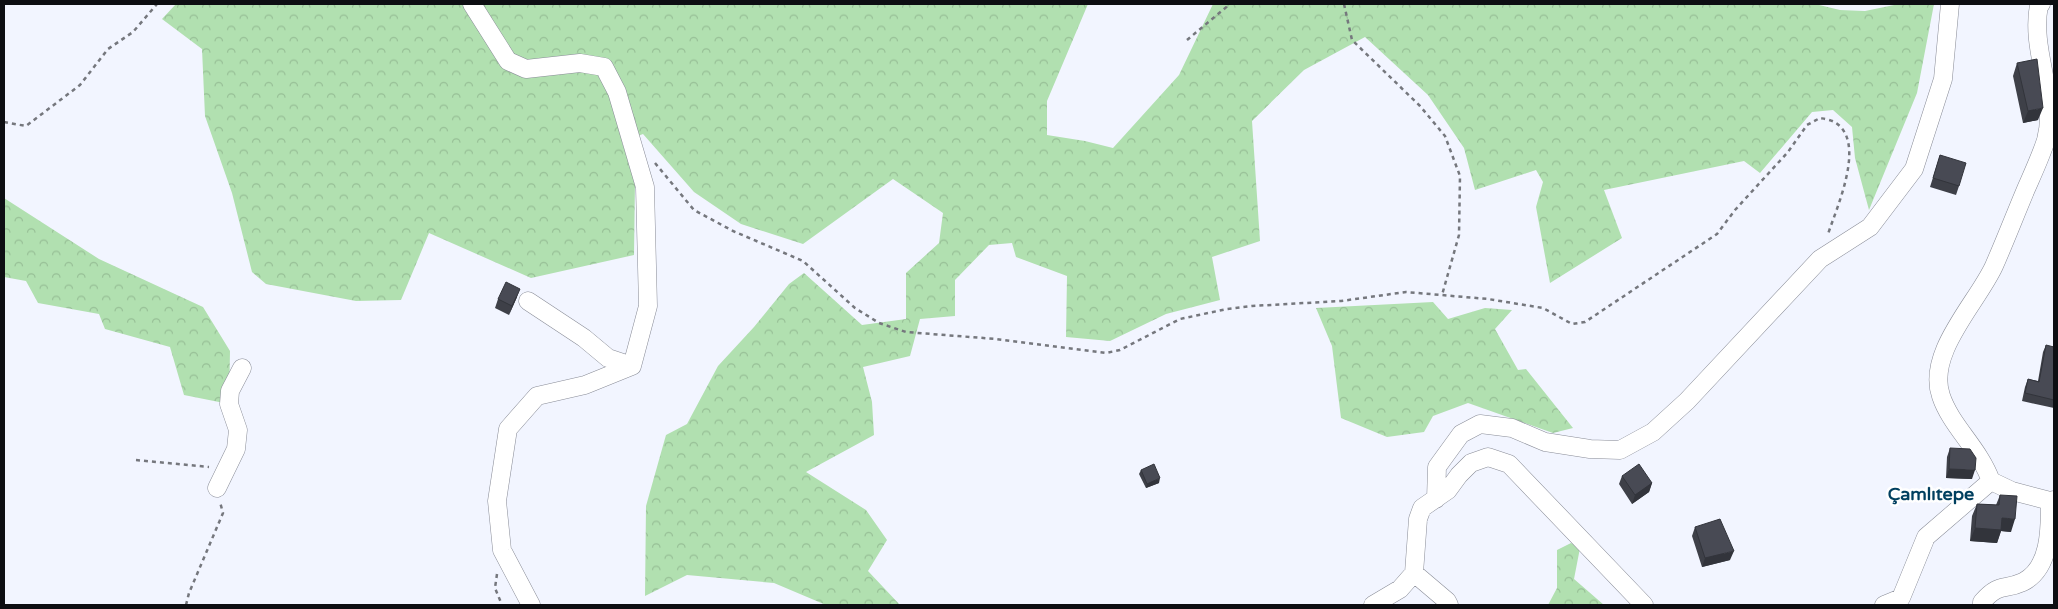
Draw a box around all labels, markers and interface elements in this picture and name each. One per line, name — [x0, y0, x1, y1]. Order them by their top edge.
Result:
district label: Çamlıtepe — [1888, 483, 1974, 505]

